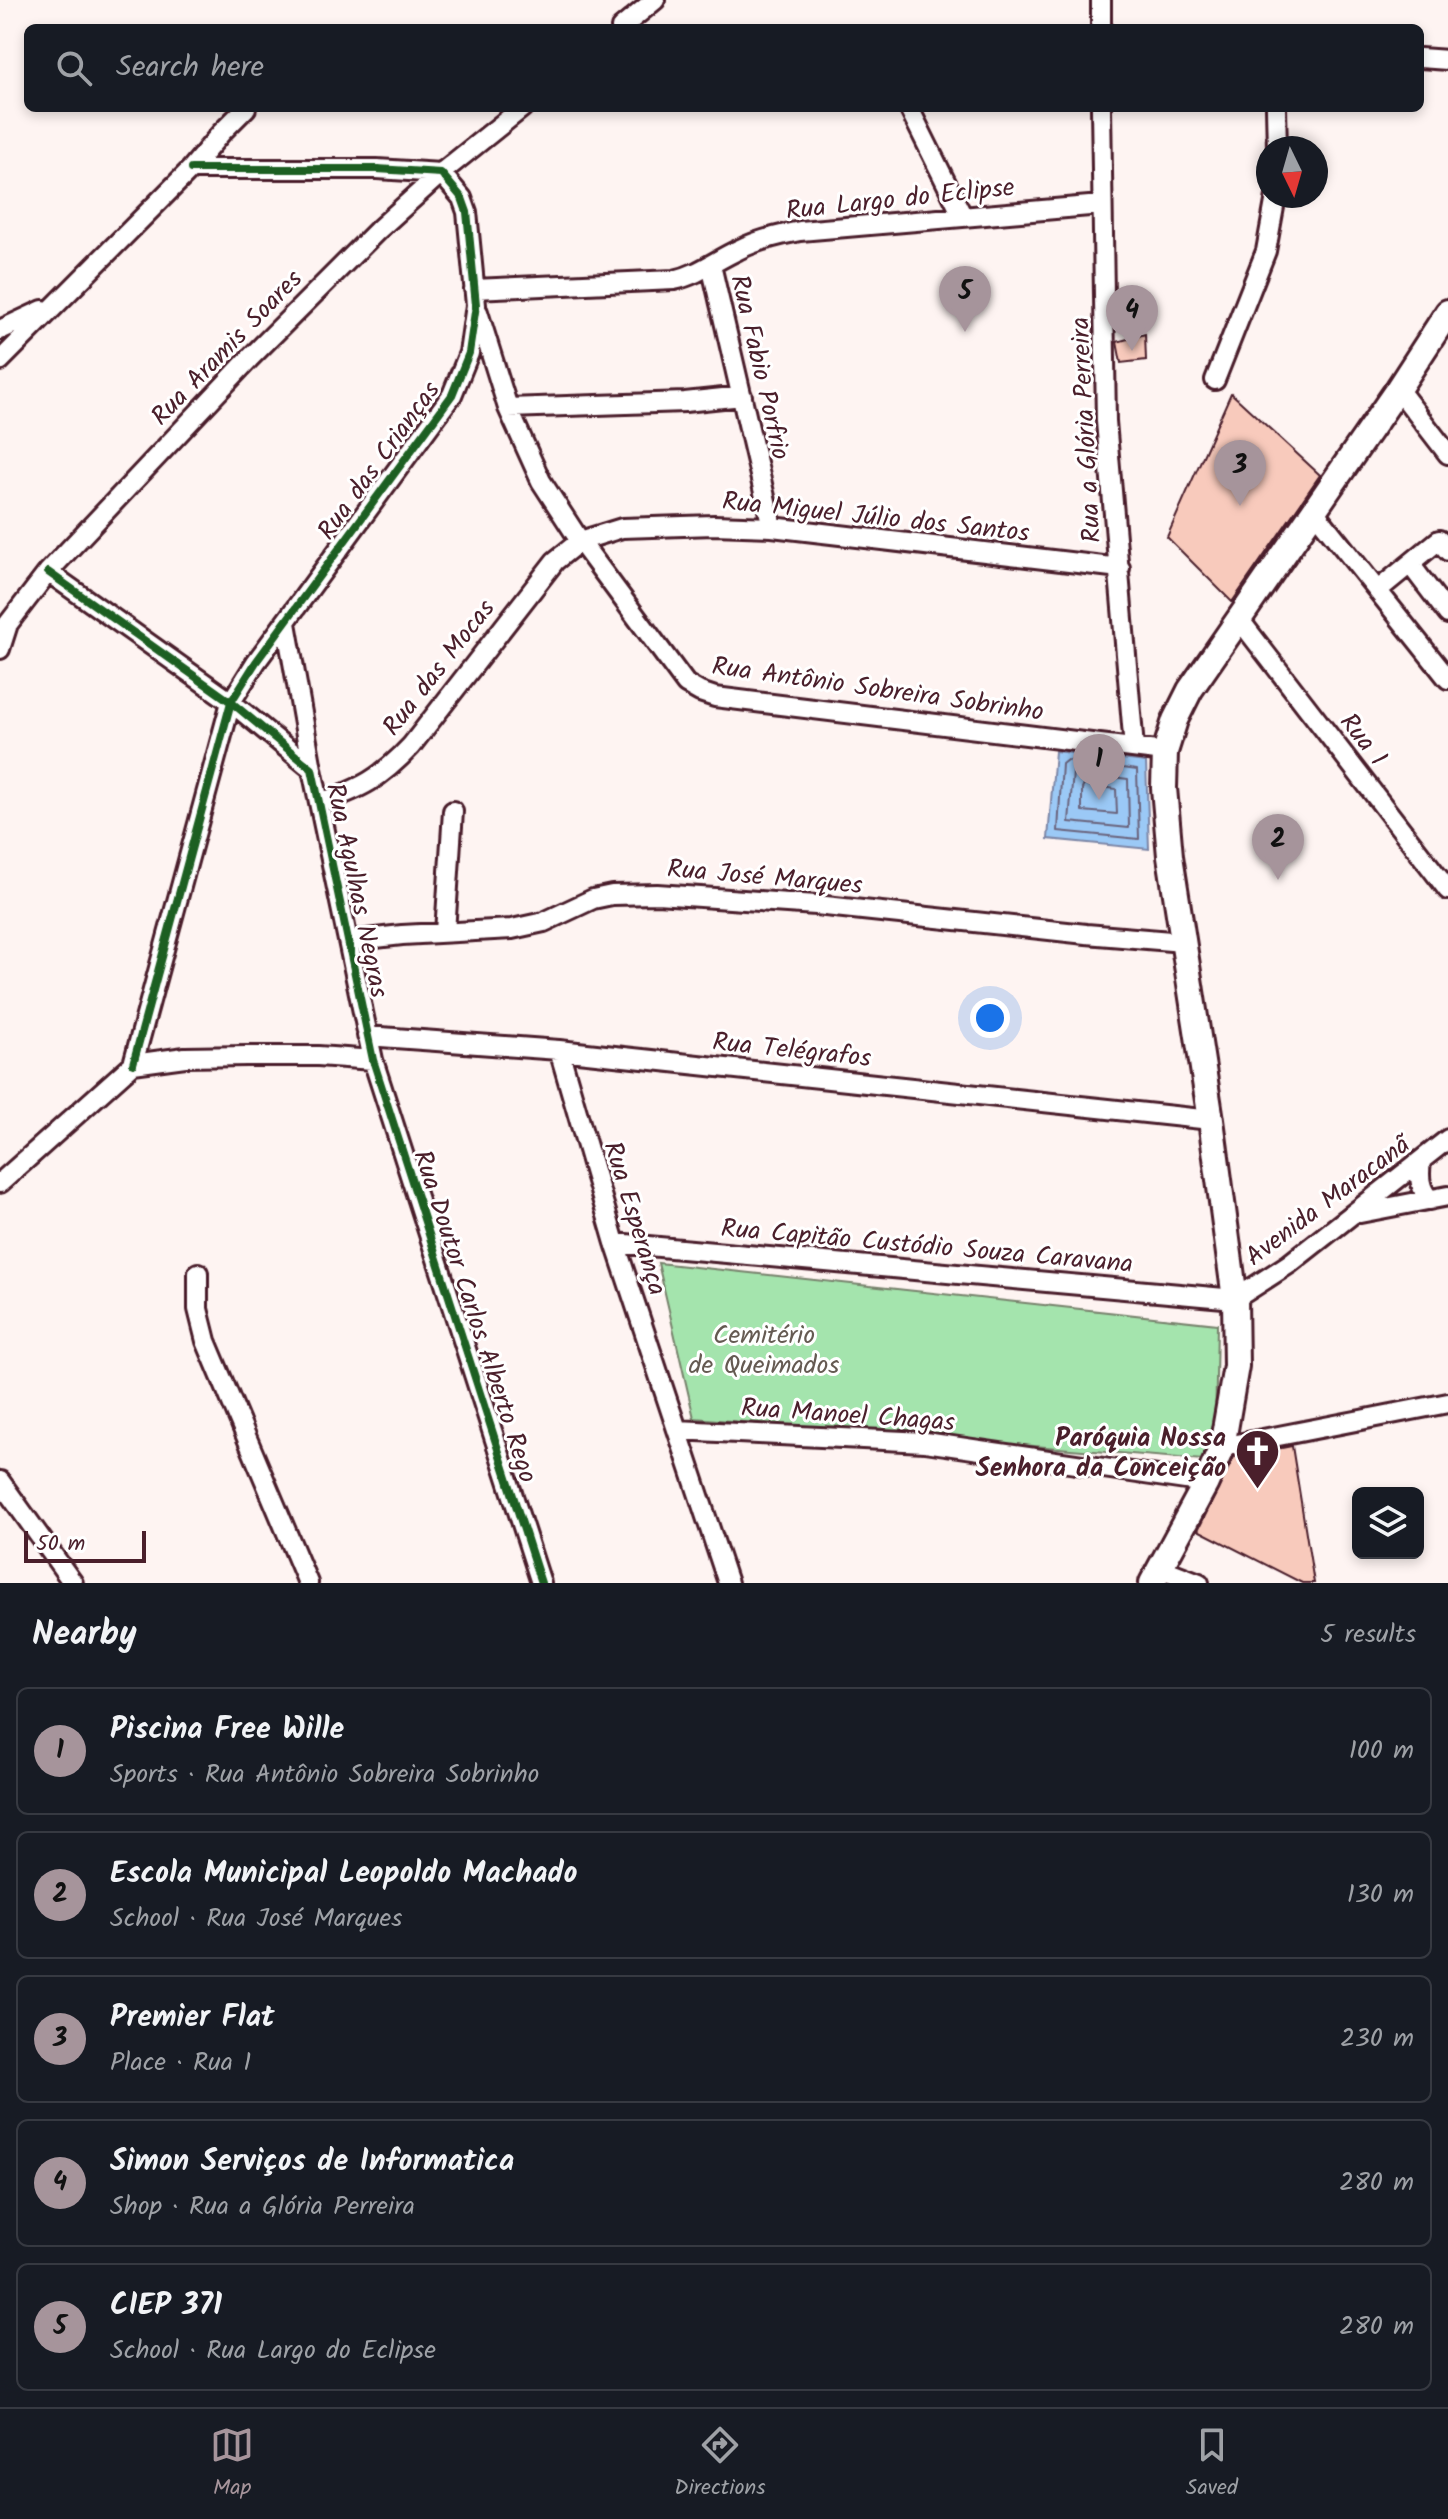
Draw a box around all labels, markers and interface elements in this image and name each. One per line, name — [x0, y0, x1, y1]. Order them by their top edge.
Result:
search box — [24, 24, 1424, 112]
text: Search here — [116, 44, 264, 92]
icon: search — [52, 46, 96, 90]
north arrow — [1256, 136, 1328, 208]
street label: Rua Largo do Eclipse — [784, 167, 1017, 233]
street label: Rua Aramis Soares — [141, 260, 314, 437]
pin: 5 — [939, 266, 991, 332]
street label: Rua Fabio Porfrio — [717, 271, 801, 464]
pin: 4 — [1106, 285, 1158, 351]
street label: Rua a Glória Perreira — [1060, 316, 1114, 544]
street label: Rua das Crianças — [307, 373, 452, 550]
pin: 3 — [1214, 440, 1266, 506]
street label: Rua Miguel Júlio dos Santos — [720, 481, 1032, 555]
street label: Rua das Mocas — [373, 591, 507, 746]
street label: Rua Antônio Sobreira Sobrinho — [709, 646, 1046, 734]
street label: Rua 1 — [1328, 704, 1397, 776]
pin: 1 — [1073, 734, 1125, 800]
street label: Rua Agulhas Negras — [313, 779, 399, 1002]
pin: 2 — [1252, 814, 1304, 880]
street label: Rua José Marques — [665, 849, 864, 907]
your location — [970, 998, 1010, 1038]
street label: Rua Telégrafos — [710, 1022, 873, 1080]
street label: Avenida Maracanã — [1237, 1124, 1422, 1278]
street label: Rua Esperança — [591, 1136, 677, 1301]
street label: Rua Doutor Carlos Alberto Rego — [400, 1145, 548, 1488]
street label: Rua Capitão Custódio Souza Caravana — [719, 1208, 1135, 1286]
park label: Cemitério de Queimados — [689, 1315, 839, 1387]
street label: Rua Manoel Chagas — [739, 1388, 956, 1444]
place label: Paróquia Nossa Senhora da Conceição — [975, 1418, 1226, 1490]
church icon: Paróquia Nossa Senhora da Conceição — [1233, 1428, 1281, 1491]
map controls — [1352, 1487, 1424, 1559]
button: layers — [1352, 1487, 1424, 1559]
scale bar — [24, 1527, 146, 1563]
text: 50 m — [36, 1527, 85, 1562]
text: Nearby — [32, 1608, 137, 1662]
text: 5 results — [1320, 1614, 1416, 1656]
text: Piscina Free Wille — [110, 1706, 344, 1754]
text: 1 — [56, 1730, 64, 1772]
text: 100 m — [1349, 1730, 1414, 1772]
text: Sports · Rua Antônio Sobreira Sobrinho — [110, 1754, 539, 1796]
text: Escola Municipal Leopoldo Machado — [110, 1850, 577, 1898]
text: 2 — [52, 1874, 68, 1916]
text: 130 m — [1347, 1874, 1414, 1916]
text: School · Rua José Marques — [110, 1898, 402, 1940]
text: Premier Flat — [110, 1994, 274, 2042]
text: 3 — [53, 2018, 67, 2060]
text: 230 m — [1340, 2018, 1414, 2060]
text: Place · Rua 1 — [110, 2042, 251, 2084]
text: Simon Serviços de Informatica — [110, 2138, 514, 2186]
text: 4 — [53, 2162, 67, 2204]
text: 280 m — [1339, 2162, 1414, 2204]
text: Shop · Rua a Glória Perreira — [110, 2186, 415, 2228]
text: CIEP 371 — [110, 2282, 222, 2330]
text: 5 — [53, 2306, 67, 2348]
text: 280 m — [1339, 2306, 1414, 2348]
text: School · Rua Largo do Eclipse — [110, 2330, 436, 2372]
tab: Map — [210, 2423, 254, 2506]
tab: Directions — [674, 2423, 766, 2506]
tab: Saved — [1186, 2423, 1238, 2506]

